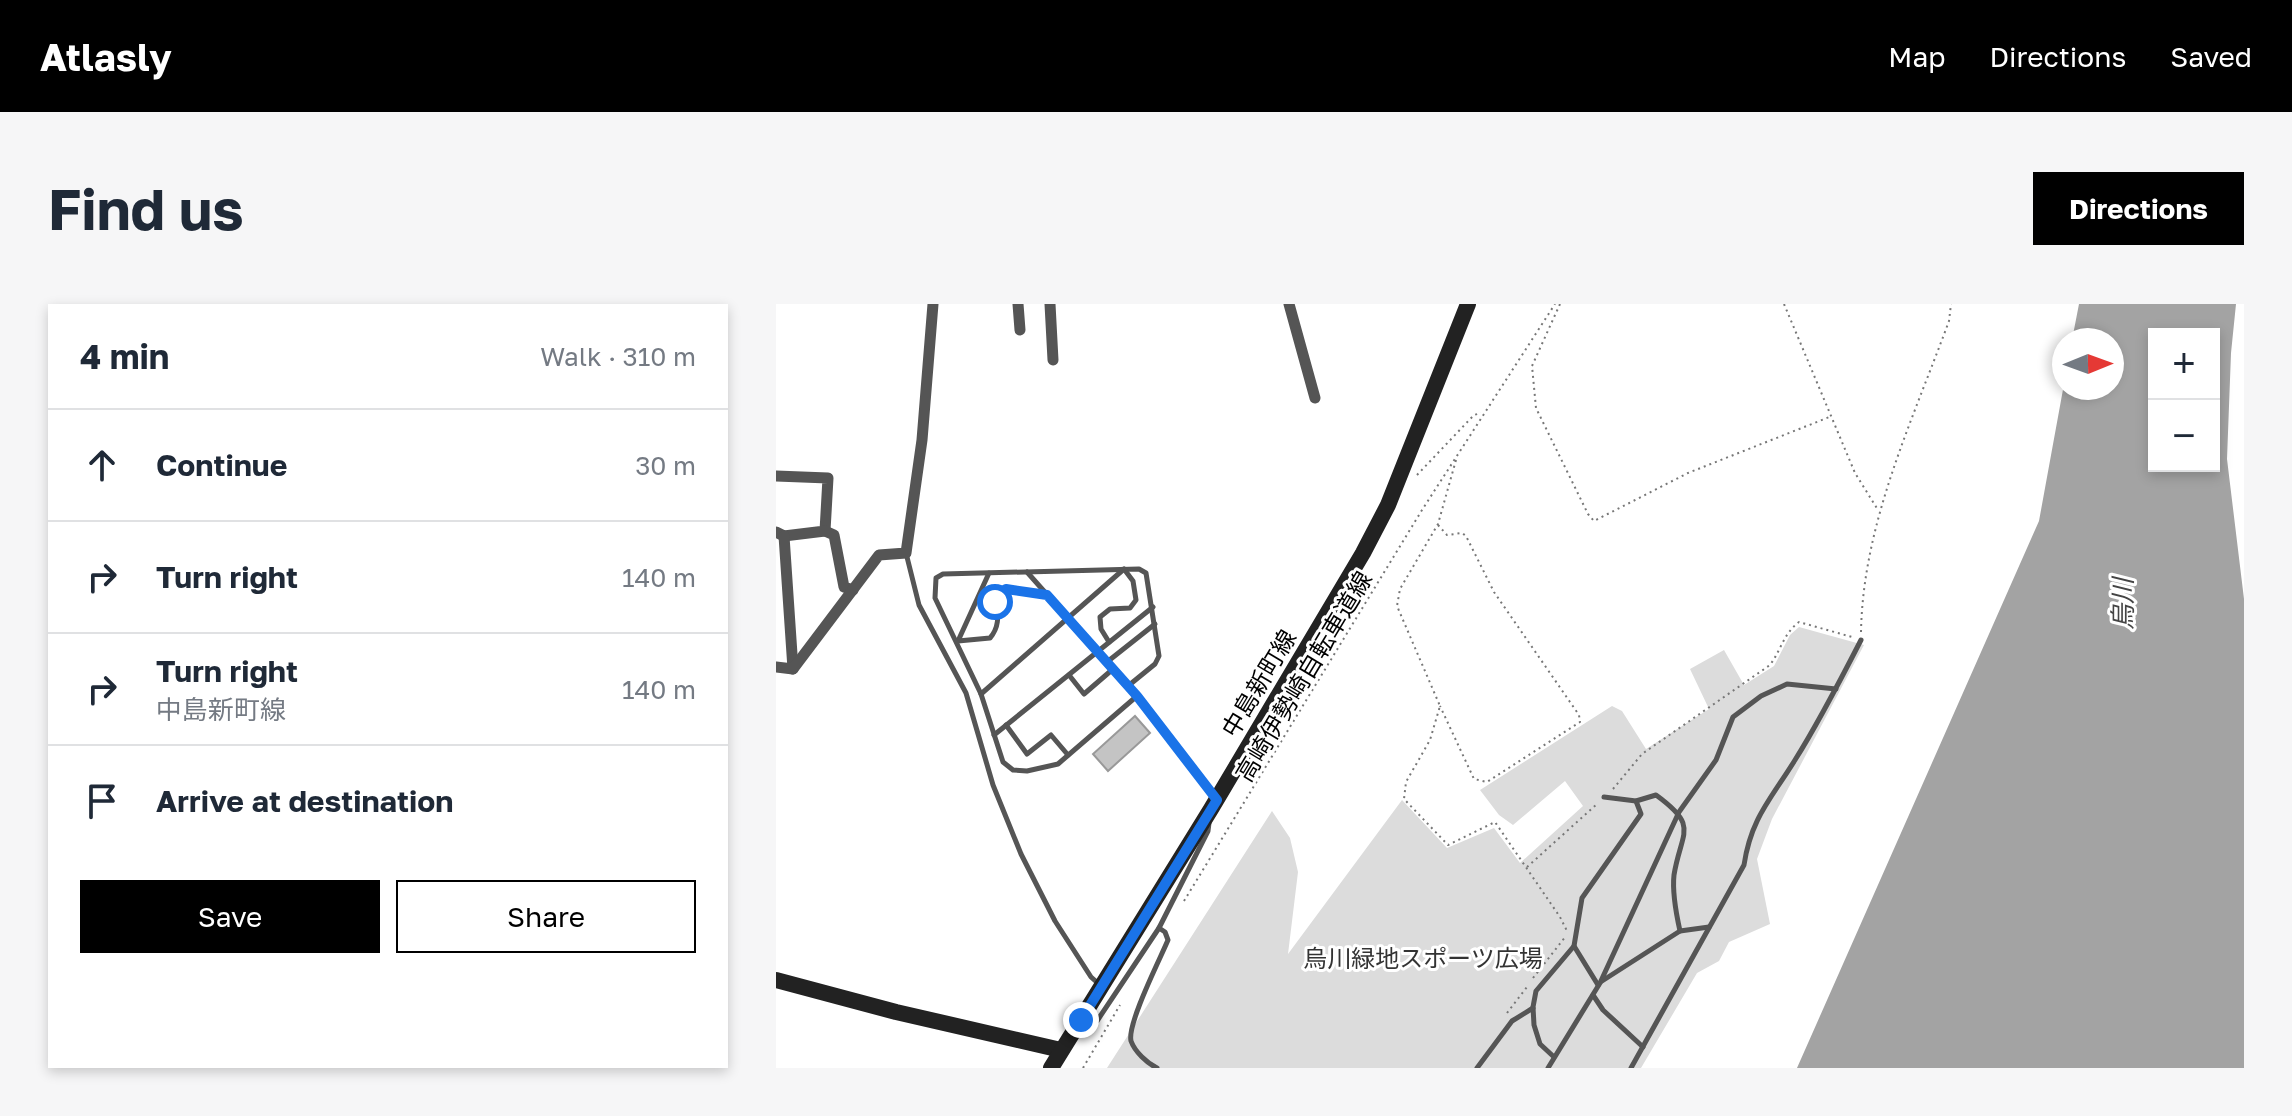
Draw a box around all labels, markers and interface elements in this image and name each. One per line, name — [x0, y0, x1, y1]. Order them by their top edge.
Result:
text: Atlasly — [40, 34, 172, 79]
text: Map — [1888, 40, 1945, 73]
text: Directions — [1989, 40, 2126, 73]
text: Saved — [2170, 40, 2252, 73]
button: Directions — [2033, 172, 2244, 245]
text: Find us — [48, 175, 244, 242]
north arrow — [2052, 328, 2124, 400]
map controls — [2148, 328, 2220, 472]
button: + — [2148, 328, 2220, 400]
text: 4 min — [80, 336, 169, 376]
text: Walk · 310 m — [540, 341, 696, 372]
button: − — [2148, 400, 2220, 472]
icon: ahead — [80, 443, 124, 487]
text: Continue — [156, 447, 287, 483]
text: 30 m — [635, 450, 696, 481]
icon: right — [80, 555, 124, 599]
text: Turn right — [156, 559, 298, 595]
text: 140 m — [622, 562, 696, 593]
street label: 高崎伊勢崎自転車道線 — [1229, 566, 1377, 786]
water label: 烏川 — [2107, 575, 2138, 630]
route start — [977, 584, 1013, 620]
street label: 中島新町線 — [1215, 624, 1301, 742]
text: Turn right — [156, 653, 298, 689]
icon: right — [80, 667, 124, 711]
text: 140 m — [622, 674, 696, 705]
text: 中島新町線 — [156, 694, 286, 725]
icon: arrive — [80, 779, 124, 823]
text: Arrive at destination — [156, 783, 453, 819]
button: Save — [80, 880, 380, 953]
button: Share — [396, 880, 696, 953]
park label: 烏川緑地スポーツ広場 — [1303, 943, 1543, 972]
route end — [1063, 1002, 1099, 1038]

